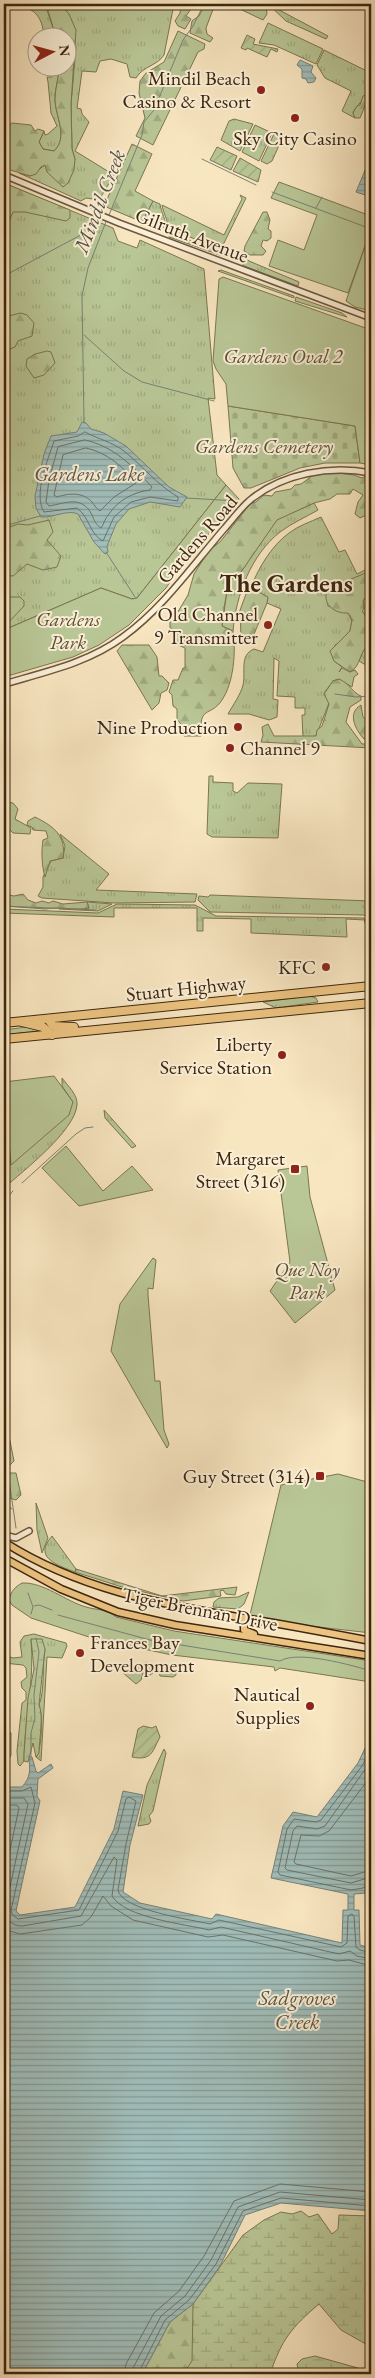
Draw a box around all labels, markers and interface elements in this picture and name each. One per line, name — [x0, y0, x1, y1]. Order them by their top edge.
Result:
north arrow — [28, 28, 78, 78]
text: N — [55, 44, 75, 58]
place label: Mindil Beach Casino & Resort — [123, 65, 252, 114]
marker: Mindil Beach Casino & Resort — [255, 84, 267, 96]
marker: Sky City Casino — [289, 112, 301, 124]
place label: Sky City Casino — [233, 125, 357, 151]
water label: Mindil Creek — [66, 145, 131, 259]
street label: Gilruth Avenue — [132, 201, 253, 269]
park label: Gardens Oval 2 — [224, 343, 344, 369]
park label: Gardens Cemetery — [195, 433, 333, 459]
water label: Gardens Lake — [34, 460, 145, 487]
street label: Gardens Road — [151, 488, 243, 589]
district label: The Gardens — [219, 567, 353, 599]
place label: Old Channel 9 Transmitter — [154, 601, 258, 650]
park label: Gardens Park — [36, 606, 100, 655]
marker: Old Channel 9 Transmitter — [262, 619, 274, 631]
place label: Nine Production — [97, 714, 228, 740]
marker: Nine Production — [232, 721, 244, 733]
place label: Channel 9 — [240, 735, 320, 761]
marker: Channel 9 — [224, 742, 236, 754]
place label: KFC — [278, 954, 316, 980]
marker: KFC — [320, 961, 332, 973]
street label: Stuart Highway — [125, 969, 248, 1007]
place label: Liberty Service Station — [160, 1031, 272, 1080]
marker: Liberty Service Station — [276, 1049, 288, 1061]
place label: Margaret Street (316) — [196, 1145, 286, 1194]
marker: Margaret Street (316) — [289, 1163, 301, 1175]
park label: Que Noy Park — [274, 1256, 340, 1305]
place label: Guy Street (314) — [183, 1463, 310, 1489]
marker: Guy Street (314) — [314, 1470, 326, 1482]
street label: Tiger Brennan Drive — [120, 1581, 280, 1637]
place label: Frances Bay Development — [90, 1629, 195, 1678]
marker: Frances Bay Development — [74, 1647, 86, 1659]
place label: Nautical Supplies — [234, 1681, 300, 1730]
marker: Nautical Supplies — [304, 1700, 316, 1712]
water label: Sadgroves Creek — [257, 1984, 336, 2035]

